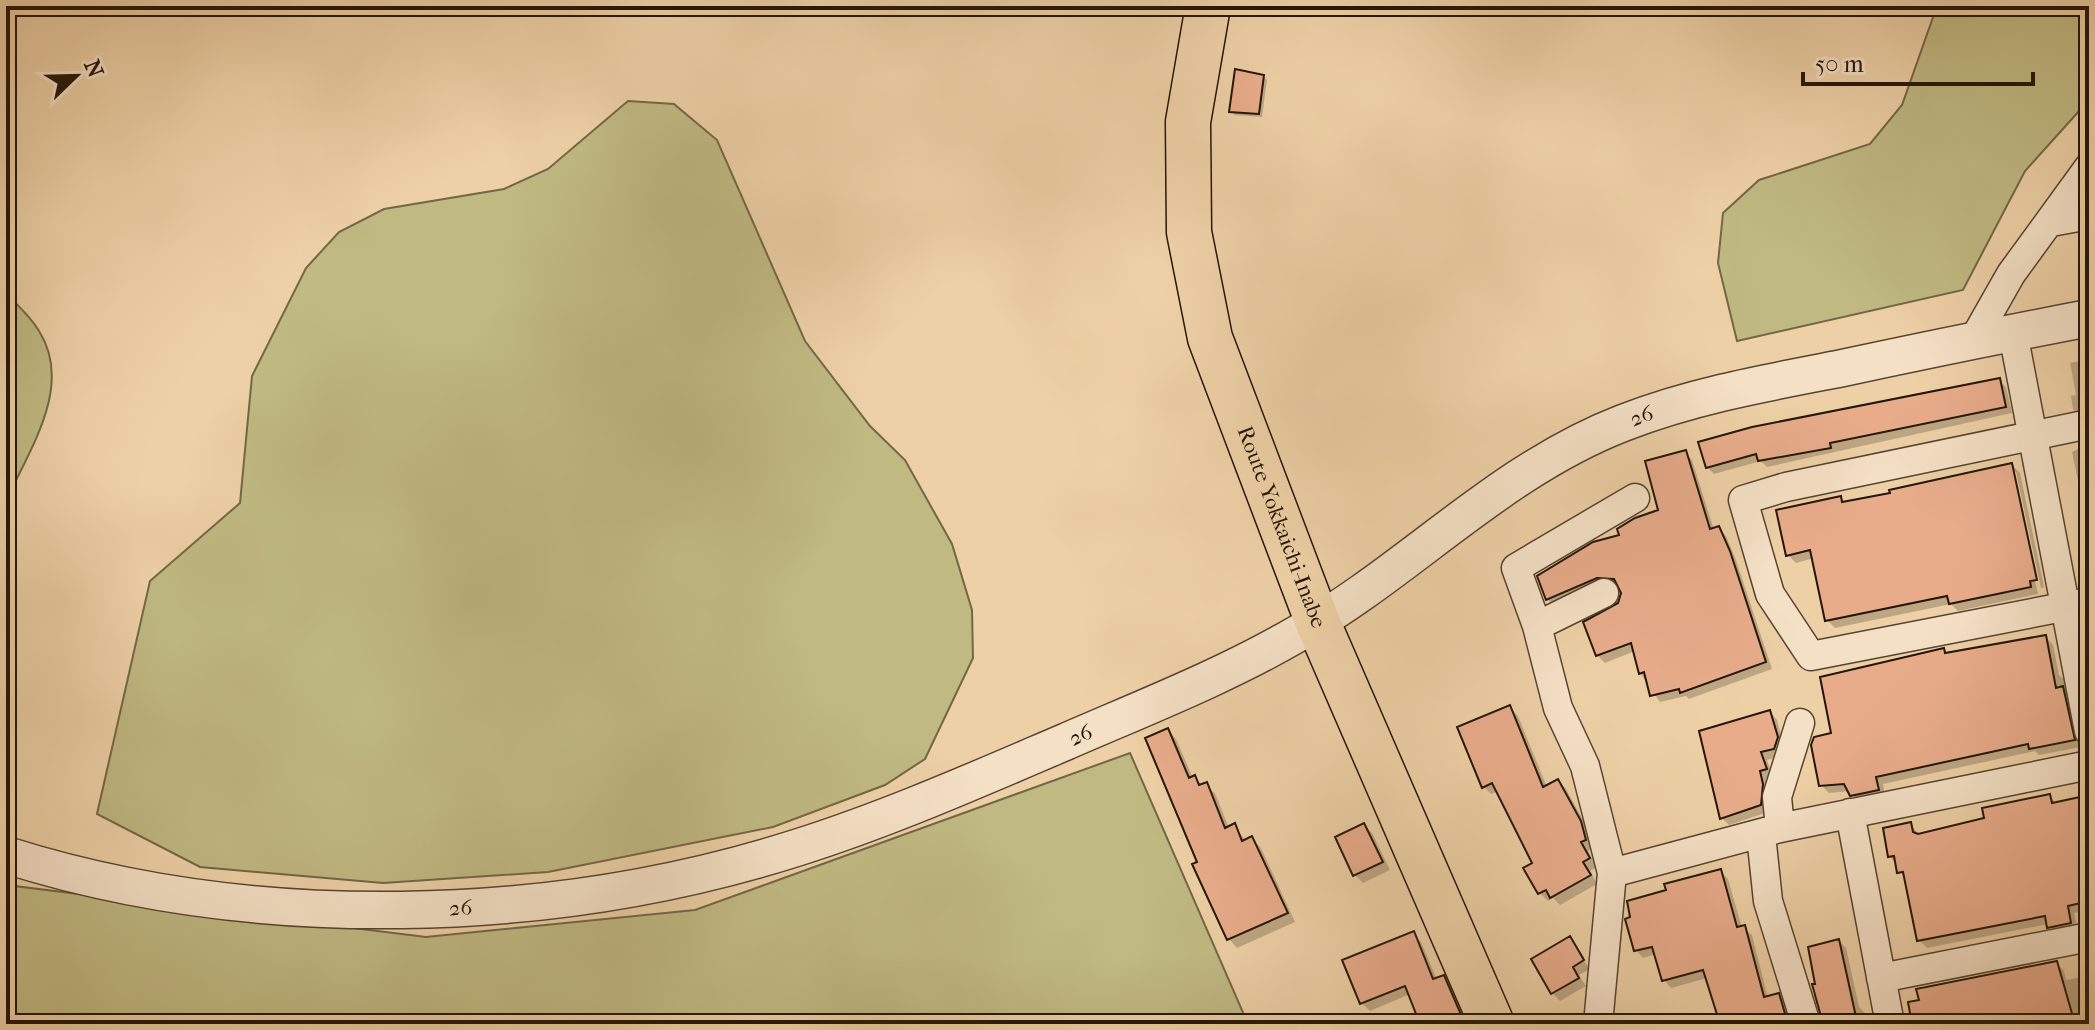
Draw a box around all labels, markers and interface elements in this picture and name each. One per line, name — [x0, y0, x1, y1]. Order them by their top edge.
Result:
north arrow — [36, 36, 116, 116]
scale bar — [1803, 36, 2033, 86]
text: 50 m — [1815, 50, 1864, 78]
text: N — [78, 56, 109, 82]
street label: 26 — [1626, 400, 1657, 432]
street label: Route Yokkaichi-Inabe — [1232, 423, 1332, 632]
street label: 26 — [1065, 719, 1096, 752]
street label: 26 — [448, 894, 473, 922]

